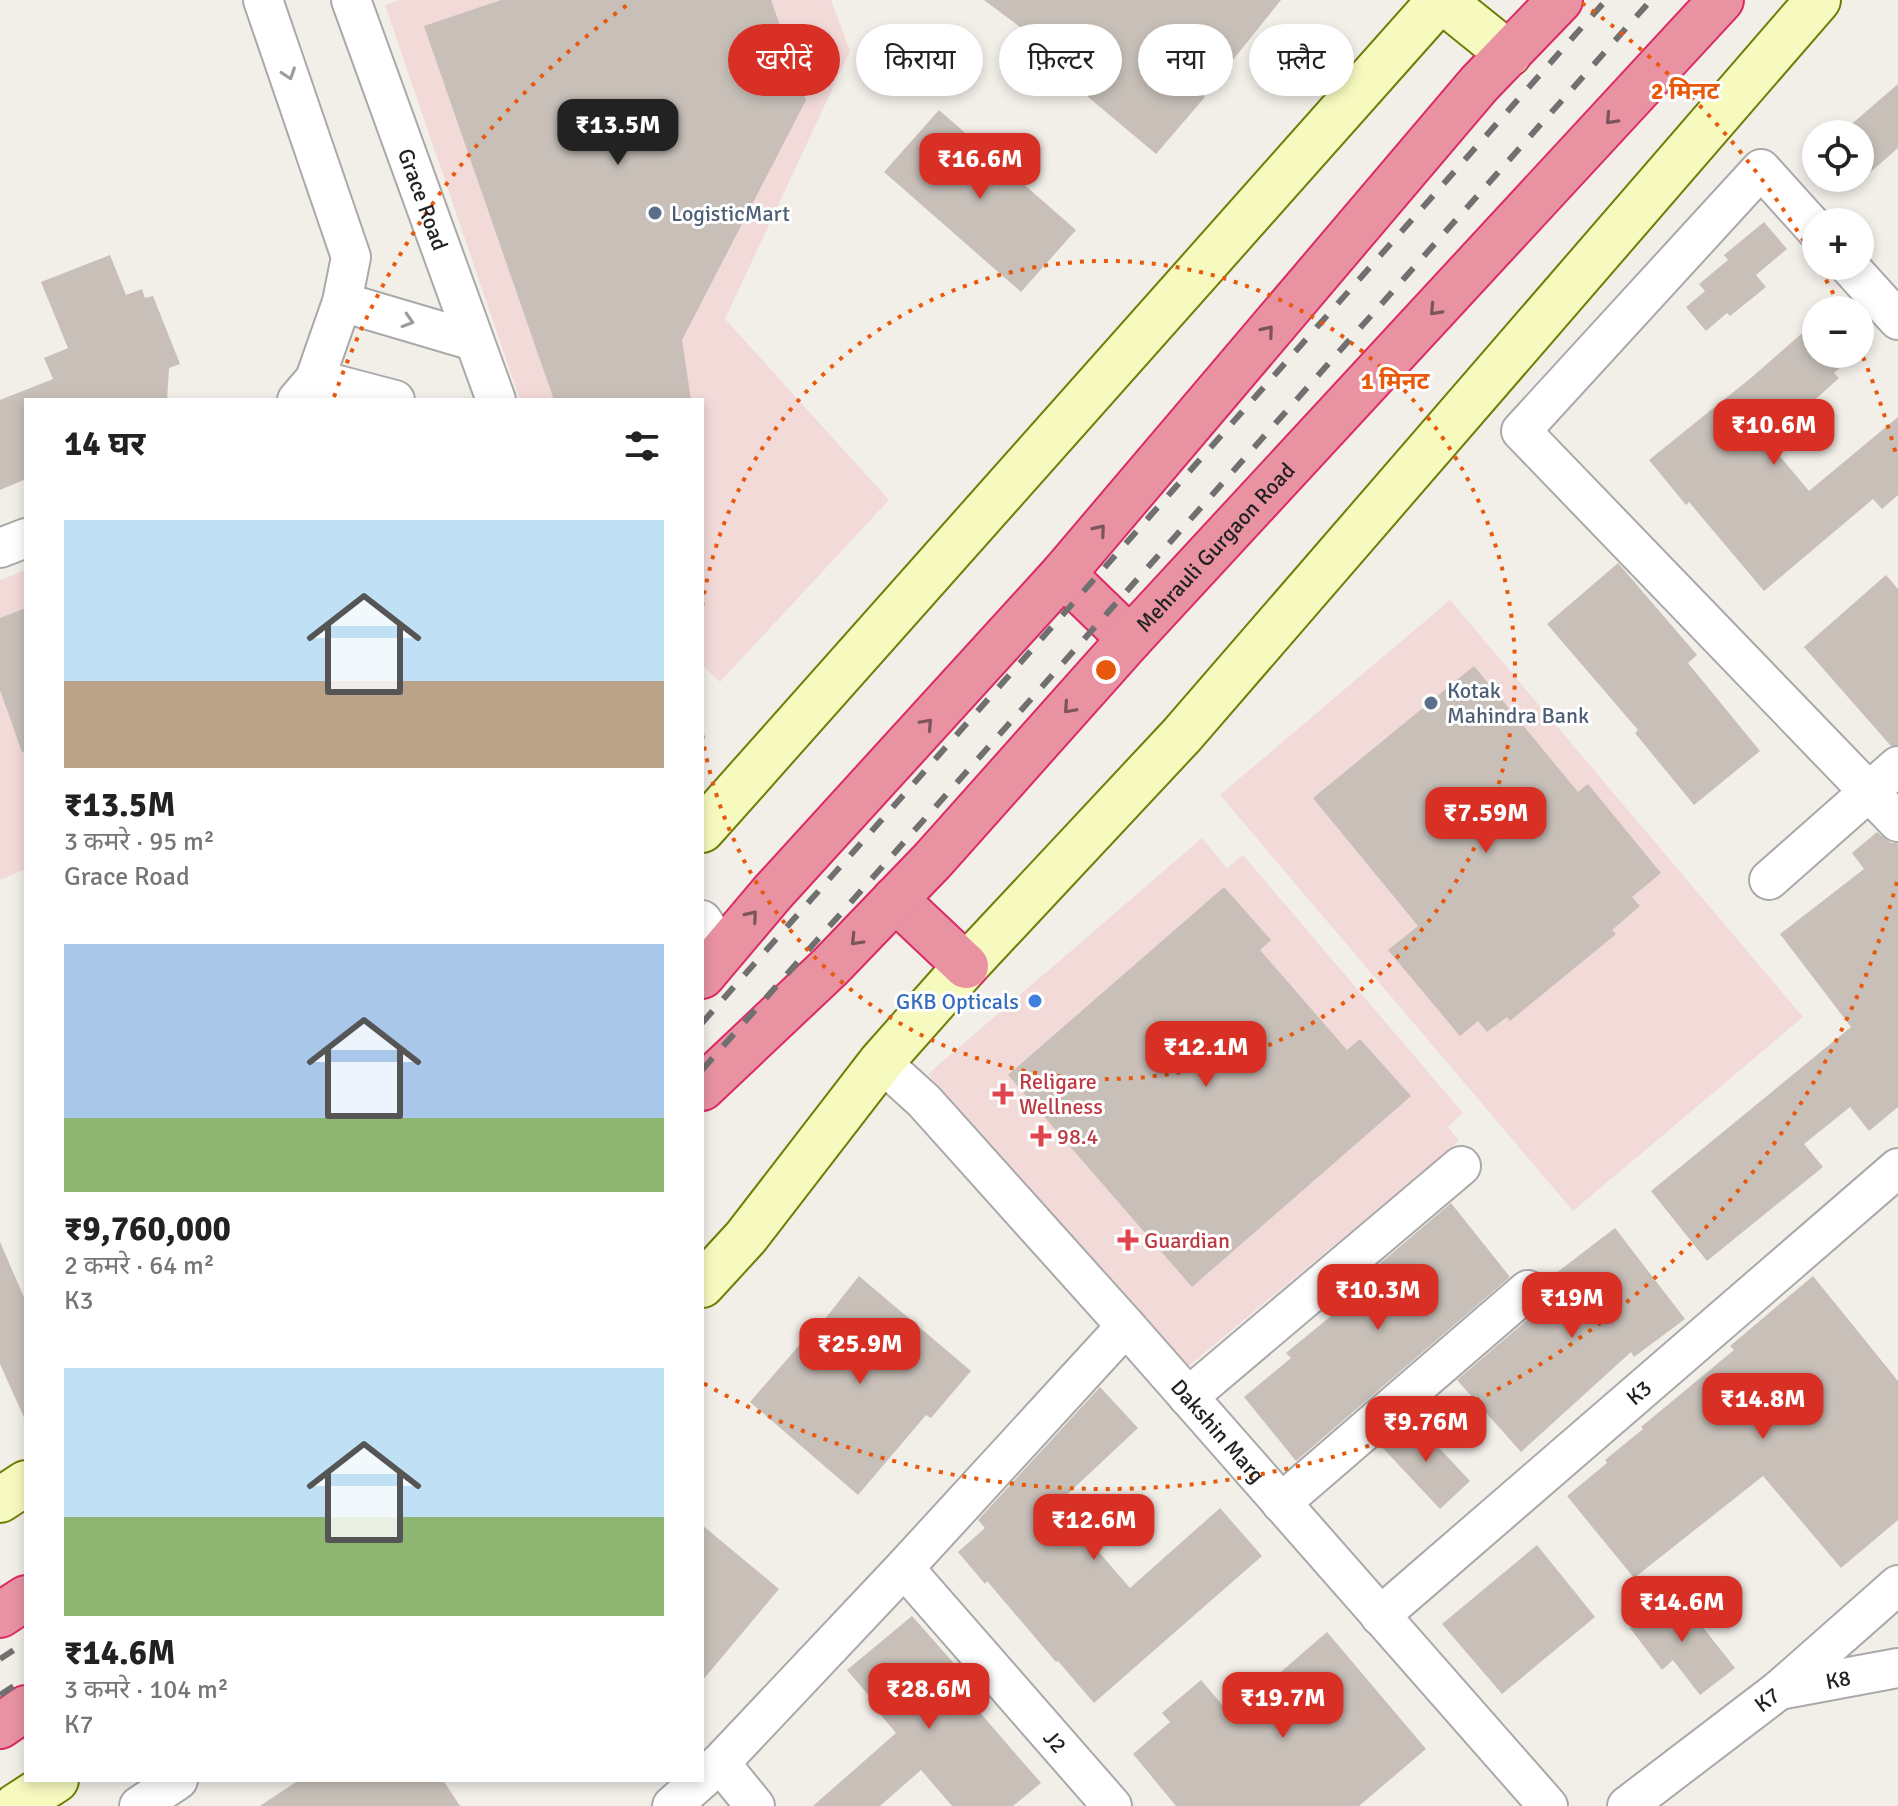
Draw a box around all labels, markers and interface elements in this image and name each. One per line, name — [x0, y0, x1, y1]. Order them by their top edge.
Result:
chip: खरीदें — [728, 24, 840, 96]
chip: किराया — [856, 24, 983, 96]
chip: फ़िल्टर — [999, 24, 1122, 96]
chip: नया — [1138, 24, 1233, 96]
chip: फ़्लैट — [1249, 24, 1354, 96]
one-way arrow — [279, 66, 295, 80]
text: 2 मिनट — [1651, 76, 1720, 106]
pin: ₹13.5M — [553, 99, 683, 167]
text: ₹13.5M — [575, 109, 661, 141]
one-way arrow — [1606, 110, 1621, 124]
map controls — [1802, 120, 1874, 368]
button: locate — [1802, 120, 1874, 192]
pin: ₹16.6M — [915, 133, 1045, 201]
text: ₹16.6M — [937, 143, 1023, 175]
street label: Grace Road — [392, 145, 454, 254]
place label: LogisticMart — [671, 200, 790, 227]
marker: LogisticMart — [646, 204, 664, 222]
button: + — [1802, 208, 1874, 280]
button: − — [1802, 296, 1874, 368]
one-way arrow — [1429, 301, 1444, 315]
one-way arrow — [401, 312, 414, 328]
one-way arrow — [1258, 326, 1273, 341]
text: 1 मिनट — [1361, 366, 1430, 396]
pin: ₹10.6M — [1709, 399, 1839, 467]
text: ₹10.6M — [1731, 409, 1817, 441]
text: 14 घर — [64, 423, 145, 465]
icon: filters — [620, 424, 664, 468]
street label: Mehrauli Gurgaon Road — [1130, 457, 1300, 638]
one-way arrow — [1090, 525, 1105, 539]
icon: home — [292, 572, 436, 716]
centre of rings — [1092, 656, 1120, 684]
place label: Kotak Mahindra Bank — [1447, 677, 1589, 729]
marker: Kotak Mahindra Bank — [1422, 694, 1440, 712]
one-way arrow — [1065, 698, 1079, 713]
one-way arrow — [917, 718, 931, 733]
text: ₹13.5M — [64, 784, 176, 826]
pin: ₹7.59M — [1421, 787, 1551, 855]
text: ₹7.59M — [1443, 797, 1529, 829]
text: 3 कमरे · 95 m² — [64, 826, 215, 858]
text: Grace Road — [64, 861, 190, 893]
one-way arrow — [743, 911, 757, 926]
one-way arrow — [850, 931, 865, 945]
place label: GKB Opticals — [896, 988, 1019, 1015]
marker: GKB Opticals — [1026, 992, 1044, 1010]
icon: home — [292, 996, 436, 1140]
pin: ₹12.1M — [1141, 1021, 1271, 1089]
text: ₹12.1M — [1163, 1031, 1249, 1063]
place label: Religare Wellness — [1019, 1068, 1103, 1120]
marker: Religare Wellness — [994, 1085, 1012, 1103]
place label: 98.4 — [1057, 1123, 1099, 1150]
marker: 98.4 — [1032, 1127, 1050, 1145]
text: ₹9,760,000 — [64, 1208, 231, 1250]
place label: Guardian — [1144, 1227, 1230, 1254]
marker: Guardian — [1119, 1231, 1137, 1249]
text: 2 कमरे · 64 m² — [64, 1250, 215, 1282]
pin: ₹10.3M — [1313, 1264, 1443, 1332]
pin: ₹19M — [1525, 1272, 1619, 1340]
text: ₹10.3M — [1335, 1274, 1421, 1306]
text: ₹19M — [1540, 1282, 1604, 1314]
text: K3 — [64, 1285, 94, 1317]
pin: ₹25.9M — [795, 1318, 925, 1386]
text: ₹25.9M — [817, 1328, 903, 1360]
pin: ₹14.8M — [1698, 1373, 1828, 1441]
street label: Dakshin Marg — [1165, 1374, 1271, 1489]
street label: K3 — [1621, 1374, 1657, 1411]
text: ₹14.8M — [1720, 1383, 1806, 1415]
pin: ₹9.76M — [1361, 1396, 1491, 1464]
text: ₹9.76M — [1383, 1406, 1469, 1438]
icon: home — [292, 1420, 436, 1564]
pin: ₹12.6M — [1029, 1494, 1159, 1562]
text: ₹12.6M — [1051, 1504, 1137, 1536]
pin: ₹14.6M — [1617, 1576, 1747, 1644]
text: ₹14.6M — [1639, 1586, 1725, 1618]
text: ₹14.6M — [64, 1632, 176, 1674]
pin: ₹28.6M — [864, 1663, 994, 1731]
street label: K8 — [1823, 1664, 1853, 1695]
pin: ₹19.7M — [1218, 1672, 1348, 1740]
text: ₹28.6M — [886, 1673, 972, 1705]
text: 3 कमरे · 104 m² — [64, 1674, 229, 1706]
street label: K7 — [1749, 1681, 1785, 1718]
text: ₹19.7M — [1240, 1682, 1326, 1714]
text: K7 — [64, 1709, 94, 1741]
street label: J2 — [1038, 1724, 1072, 1759]

